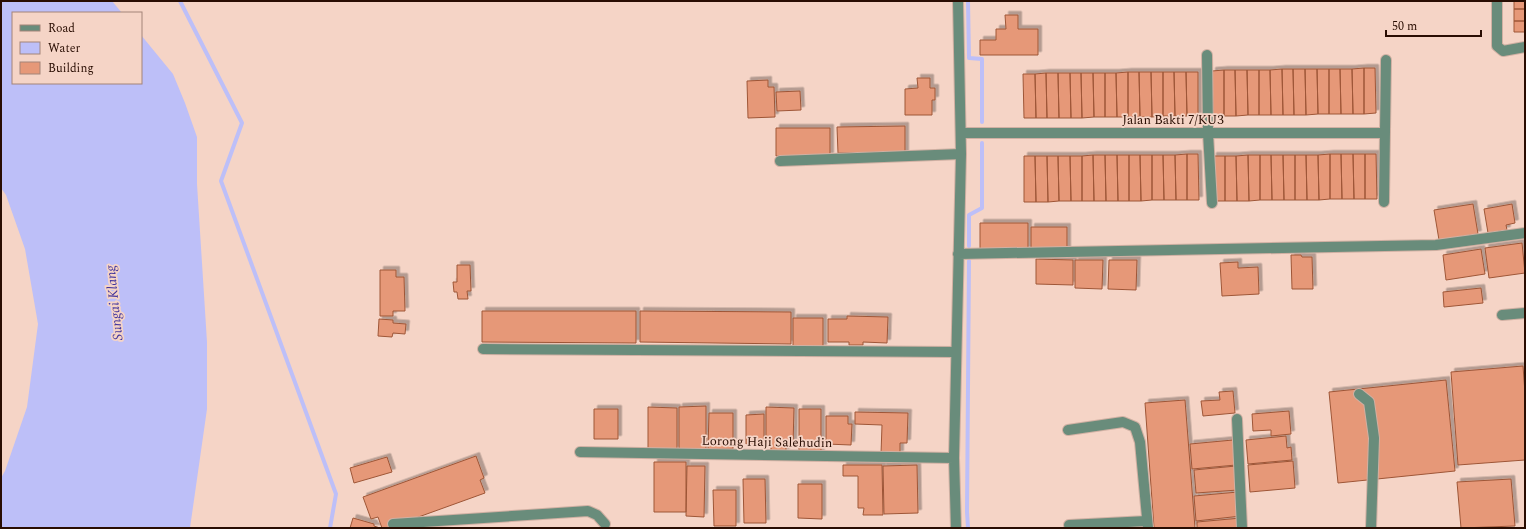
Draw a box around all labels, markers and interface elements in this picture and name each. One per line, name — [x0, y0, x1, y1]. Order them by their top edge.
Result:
legend — [12, 12, 142, 84]
scale bar — [1386, 12, 1481, 38]
text: 50 m — [1392, 17, 1417, 36]
text: Road — [48, 19, 75, 38]
text: Water — [48, 39, 80, 58]
text: Building — [48, 59, 94, 78]
street label: Jalan Bakti 7/KU3 — [1122, 110, 1224, 130]
water label: Sungai Klang — [100, 264, 128, 342]
street label: Lorong Haji Salehudin — [701, 431, 833, 453]

